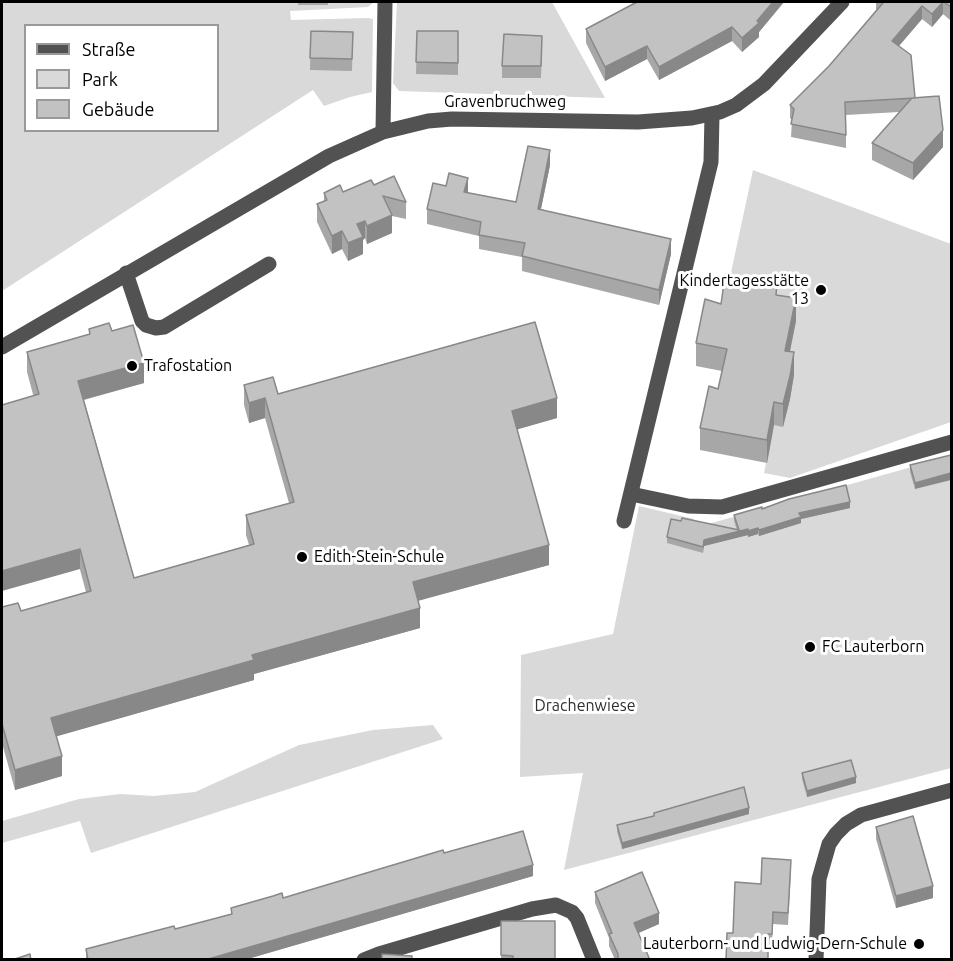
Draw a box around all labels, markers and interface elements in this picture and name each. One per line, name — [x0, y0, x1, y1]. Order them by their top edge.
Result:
legend — [24, 24, 219, 132]
text: Straße — [82, 39, 135, 59]
text: Park — [82, 69, 118, 89]
street label: Gravenbruchweg — [444, 92, 566, 112]
text: Gebäude — [82, 99, 154, 119]
place label: Kindertagesstätte 13 — [679, 271, 809, 309]
marker: Kindertagesstätte 13 — [814, 283, 828, 297]
place label: Trafostation — [144, 356, 232, 376]
marker: Trafostation — [125, 359, 139, 373]
place label: Edith-Stein-Schule — [314, 547, 444, 567]
marker: Edith-Stein-Schule — [295, 550, 309, 564]
place label: FC Lauterborn — [822, 637, 924, 657]
marker: FC Lauterborn — [803, 640, 817, 654]
park label: Drachenwiese — [534, 696, 636, 716]
place label: Lauterborn- und Ludwig-Dern-Schule — [643, 934, 907, 954]
marker: Lauterborn- und Ludwig-Dern-Schule — [912, 937, 926, 951]

